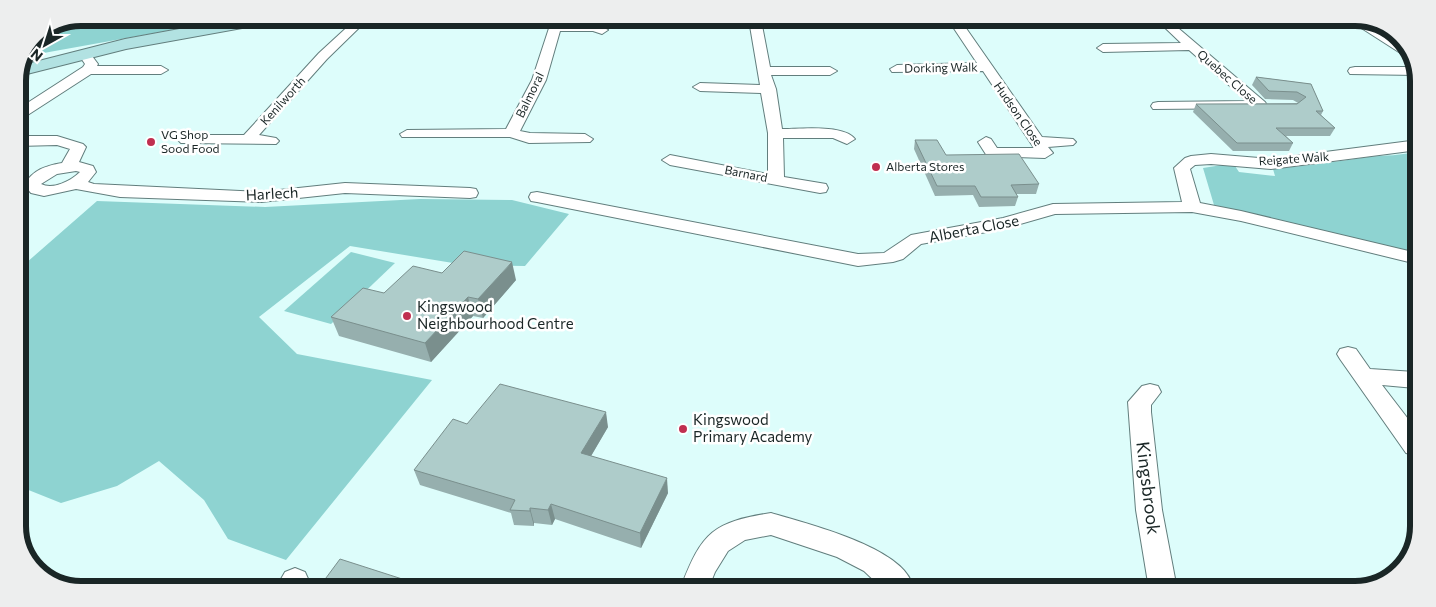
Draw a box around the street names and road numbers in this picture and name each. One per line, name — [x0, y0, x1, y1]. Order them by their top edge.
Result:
street label: Quebec Close — [1195, 46, 1260, 106]
street label: Dorking Walk — [904, 59, 978, 75]
street label: Balmoral — [512, 70, 546, 120]
street label: Kenilworth — [257, 73, 308, 127]
street label: Hudson Close — [992, 79, 1046, 148]
street label: Reigate Walk — [1258, 149, 1330, 167]
street label: Barnard — [724, 162, 769, 184]
street label: Harlech — [245, 183, 299, 203]
street label: Alberta Close — [927, 210, 1020, 246]
street label: Kingsbrook — [1132, 440, 1166, 536]

